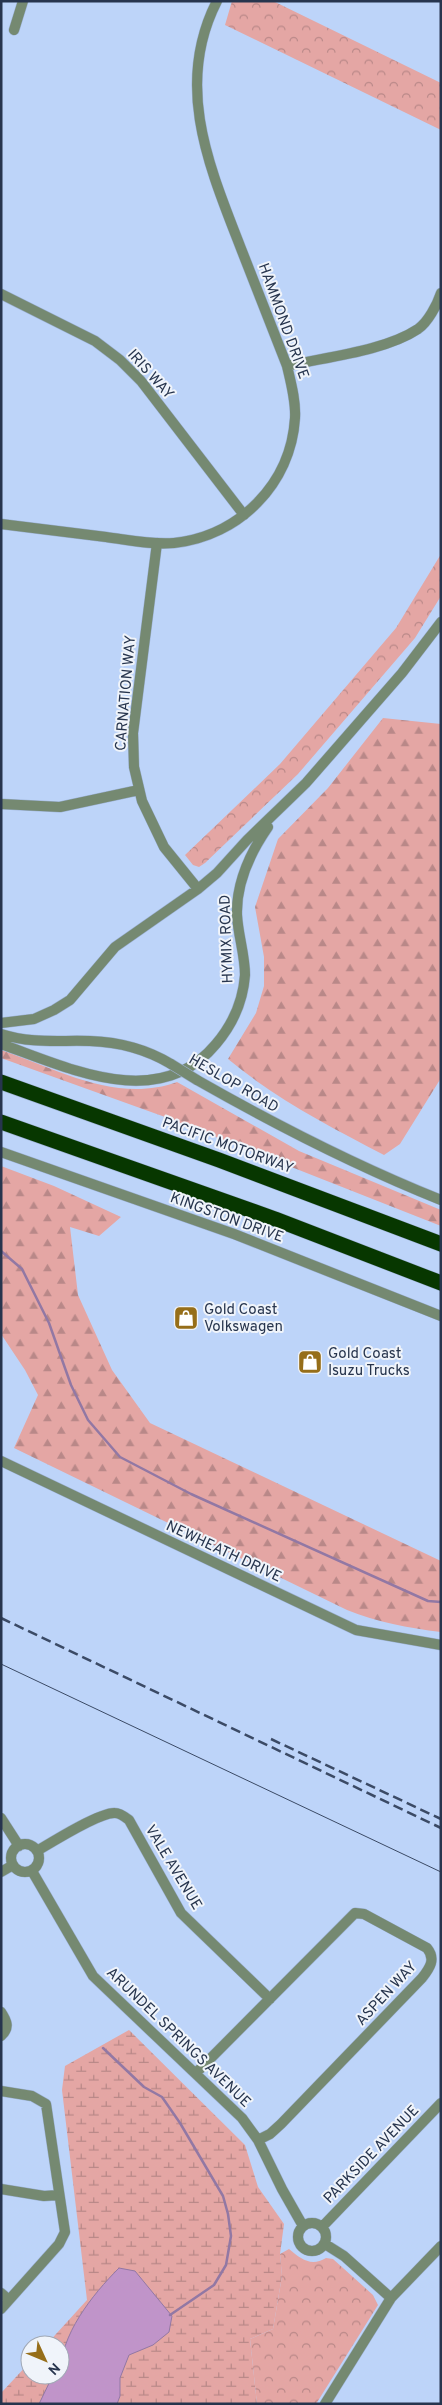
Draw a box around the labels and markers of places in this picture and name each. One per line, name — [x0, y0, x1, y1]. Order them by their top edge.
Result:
place label: Gold Coast Volkswagen — [204, 1301, 283, 1337]
shop icon: Gold Coast Volkswagen — [173, 1305, 199, 1331]
place label: Gold Coast Isuzu Trucks — [328, 1345, 410, 1381]
shop icon: Gold Coast Isuzu Trucks — [297, 1349, 323, 1375]

